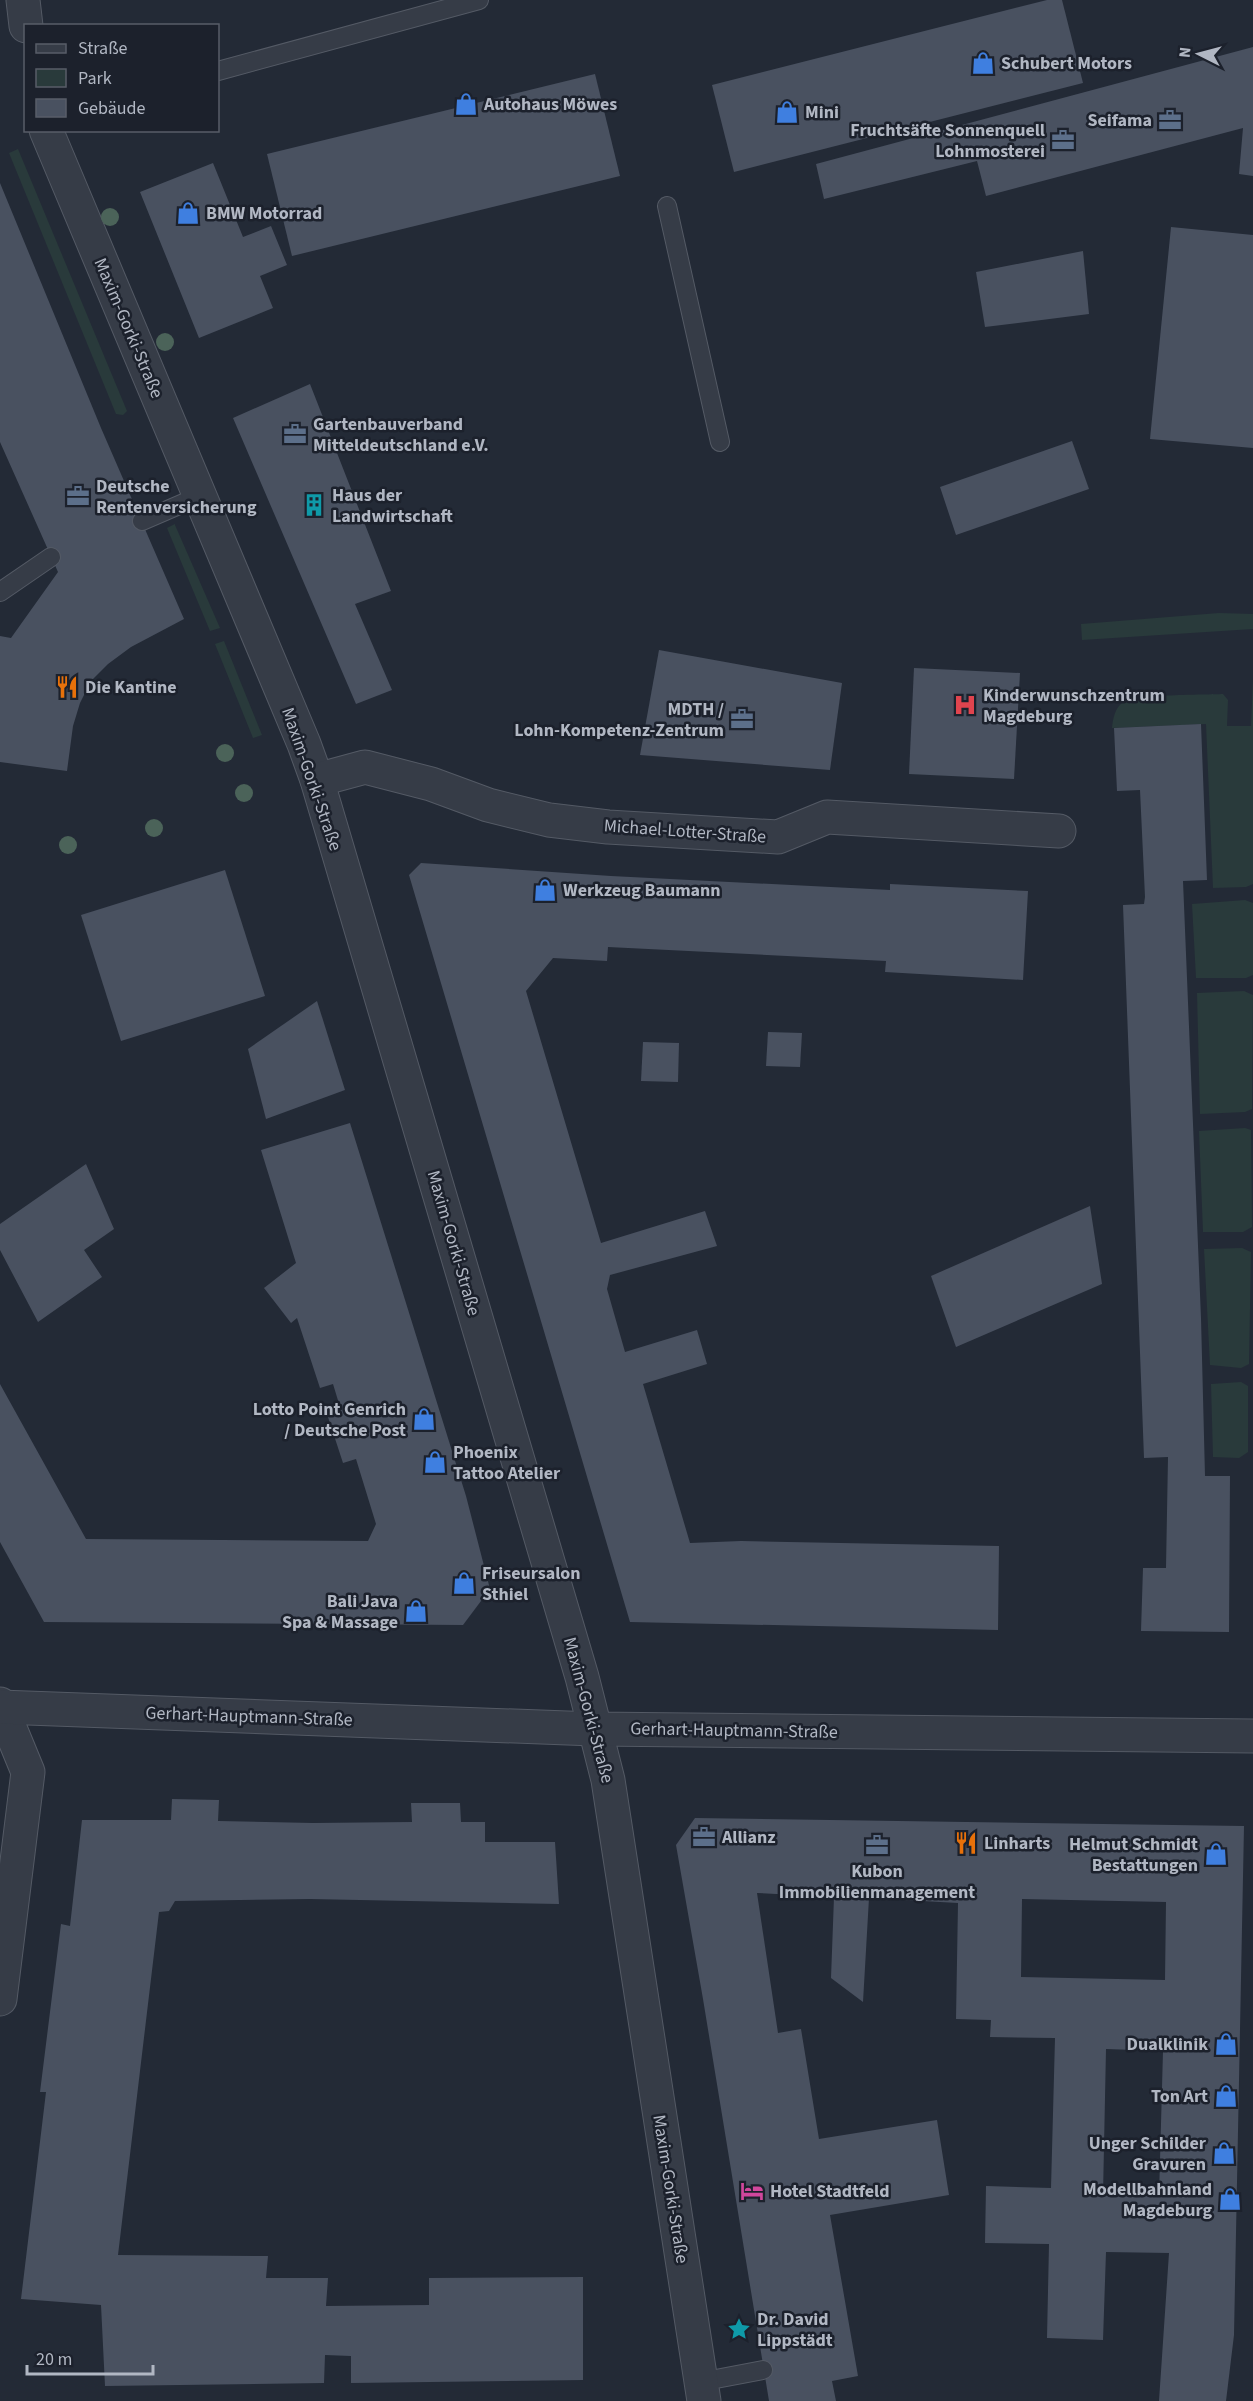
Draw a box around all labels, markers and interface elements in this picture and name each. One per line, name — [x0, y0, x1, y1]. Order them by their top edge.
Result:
legend — [24, 24, 219, 132]
north arrow — [1169, 24, 1229, 84]
text: Straße — [78, 36, 128, 61]
text: N — [1174, 46, 1197, 59]
shop icon: Schubert Motors — [970, 50, 996, 76]
place label: Schubert Motors — [1001, 51, 1132, 76]
text: Park — [78, 66, 112, 91]
shop icon: Autohaus Möwes — [453, 91, 479, 117]
place label: Autohaus Möwes — [483, 92, 617, 117]
text: Gebäude — [78, 96, 146, 121]
shop icon: Mini — [774, 99, 800, 125]
place label: Mini — [805, 100, 839, 125]
office icon: Seifama — [1157, 107, 1183, 133]
place label: Seifama — [1088, 108, 1152, 133]
place label: Fruchtsäfte Sonnenquell Lohnmosterei — [850, 118, 1045, 164]
office icon: Fruchtsäfte Sonnenquell Lohnmosterei — [1050, 127, 1076, 153]
shop icon: BMW Motorrad — [175, 200, 201, 226]
place label: BMW Motorrad — [206, 201, 322, 226]
street label: Maxim-Gorki-Straße — [88, 254, 169, 402]
place label: Gartenbauverband Mitteldeutschland e.V. — [313, 412, 489, 458]
office icon: Gartenbauverband Mitteldeutschland e.V. — [282, 421, 308, 447]
place label: Deutsche Rentenversicherung — [96, 474, 257, 520]
office icon: Deutsche Rentenversicherung — [65, 483, 91, 509]
place label: Haus der Landwirtschaft — [332, 483, 453, 529]
building icon: Haus der Landwirtschaft — [301, 492, 327, 518]
restaurant icon: Die Kantine — [54, 674, 80, 700]
place label: Die Kantine — [85, 675, 177, 700]
place label: Kinderwunschzentrum Magdeburg — [983, 683, 1165, 729]
hospital icon: Kinderwunschzentrum Magdeburg — [952, 692, 978, 718]
place label: MDTH / Lohn-Kompetenz-Zentrum — [514, 697, 724, 743]
street label: Maxim-Gorki-Straße — [275, 704, 348, 854]
office icon: MDTH / Lohn-Kompetenz-Zentrum — [729, 706, 755, 732]
street label: Michael-Lotter-Straße — [603, 813, 767, 850]
shop icon: Werkzeug Baumann — [532, 877, 558, 903]
place label: Werkzeug Baumann — [563, 878, 721, 903]
street label: Maxim-Gorki-Straße — [421, 1167, 486, 1319]
place label: Lotto Point Genrich / Deutsche Post — [253, 1397, 406, 1443]
shop icon: Lotto Point Genrich / Deutsche Post — [411, 1406, 437, 1432]
place label: Phoenix Tattoo Atelier — [453, 1440, 561, 1486]
shop icon: Phoenix Tattoo Atelier — [422, 1449, 448, 1475]
place label: Friseursalon Sthiel — [482, 1561, 581, 1607]
shop icon: Friseursalon Sthiel — [451, 1570, 477, 1596]
place label: Bali Java Spa & Massage — [282, 1589, 398, 1635]
shop icon: Bali Java Spa & Massage — [403, 1598, 429, 1624]
street label: Maxim-Gorki-Straße — [557, 1634, 620, 1786]
street label: Gerhart-Hauptmann-Straße — [145, 1700, 353, 1733]
street label: Gerhart-Hauptmann-Straße — [630, 1716, 838, 1745]
office icon: Allianz — [691, 1824, 717, 1850]
place label: Allianz — [721, 1825, 776, 1850]
restaurant icon: Linharts — [953, 1830, 979, 1856]
place label: Linharts — [984, 1831, 1050, 1856]
office icon: Kubon Immobilienmanagement — [864, 1832, 890, 1858]
place label: Helmut Schmidt Bestattungen — [1069, 1832, 1198, 1878]
shop icon: Helmut Schmidt Bestattungen — [1203, 1841, 1229, 1867]
place label: Kubon Immobilienmanagement — [779, 1859, 975, 1905]
shop icon: Dualklinik — [1213, 2031, 1239, 2057]
place label: Dualklinik — [1127, 2032, 1208, 2057]
shop icon: Ton Art — [1213, 2083, 1239, 2109]
place label: Ton Art — [1151, 2084, 1208, 2109]
street label: Maxim-Gorki-Straße — [646, 2113, 695, 2265]
place label: Unger Schilder Gravuren — [1089, 2131, 1207, 2177]
shop icon: Unger Schilder Gravuren — [1211, 2140, 1237, 2166]
place label: Modellbahnland Magdeburg — [1083, 2177, 1212, 2223]
hotel icon: Hotel Stadtfeld — [739, 2178, 765, 2204]
place label: Hotel Stadtfeld — [770, 2179, 889, 2204]
shop icon: Modellbahnland Magdeburg — [1217, 2186, 1243, 2212]
place label: Dr. David Lippstädt — [757, 2307, 833, 2353]
place icon: Dr. David Lippstädt — [726, 2316, 752, 2342]
scale bar — [27, 2338, 153, 2376]
text: 20 m — [36, 2347, 72, 2372]

